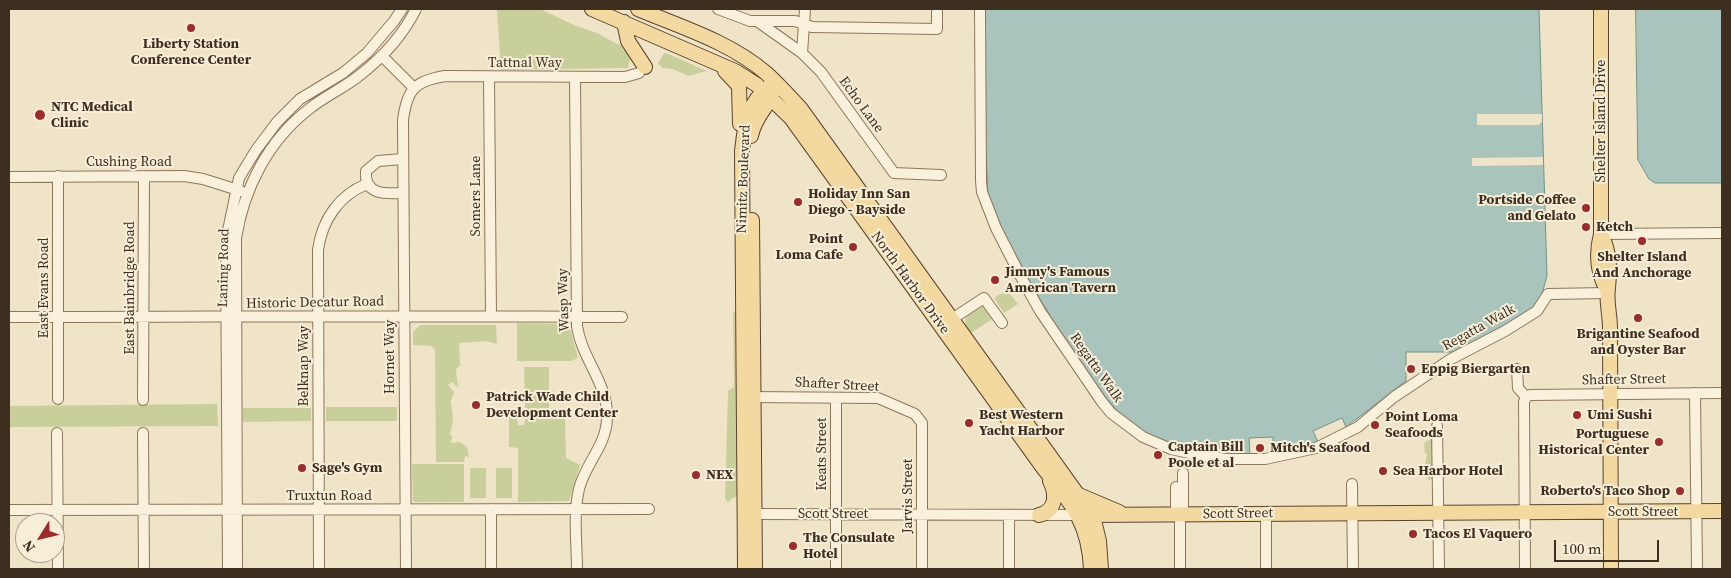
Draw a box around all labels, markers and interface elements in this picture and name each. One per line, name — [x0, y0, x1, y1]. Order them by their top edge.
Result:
marker: Liberty Station Conference Center — [185, 22, 197, 34]
place label: Liberty Station Conference Center — [131, 36, 251, 68]
street label: Tattnal Way — [488, 55, 562, 71]
street label: Shelter Island Drive — [1593, 60, 1609, 182]
street label: Echo Lane — [835, 74, 887, 136]
place label: NTC Medical Clinic — [51, 99, 133, 132]
marker: NTC Medical Clinic — [33, 108, 47, 122]
street label: Nimitz Boulevard — [734, 124, 754, 234]
street label: Cushing Road — [86, 154, 172, 170]
street label: Somers Lane — [468, 156, 484, 236]
place label: Holiday Inn San Diego - Bayside — [808, 186, 910, 218]
place label: Portside Coffee and Gelato — [1478, 192, 1576, 224]
marker: Holiday Inn San Diego - Bayside — [792, 196, 804, 208]
marker: Portside Coffee and Gelato — [1580, 202, 1592, 214]
place label: Ketch — [1596, 219, 1633, 235]
street label: East Bainbridge Road — [122, 221, 138, 355]
marker: Ketch — [1580, 221, 1592, 233]
street label: Laning Road — [215, 228, 233, 308]
street label: North Harbor Drive — [867, 229, 953, 337]
place label: Point Loma Cafe — [776, 231, 843, 264]
marker: Shelter Island And Anchorage — [1636, 235, 1648, 247]
street label: East Evans Road — [36, 237, 52, 339]
marker: Point Loma Cafe — [847, 241, 859, 253]
place label: Shelter Island And Anchorage — [1592, 249, 1692, 282]
place label: Jimmy's Famous American Tavern — [1005, 264, 1116, 296]
street label: Wasp Way — [554, 268, 574, 332]
marker: Jimmy's Famous American Tavern — [989, 274, 1001, 286]
street label: Historic Decatur Road — [246, 293, 384, 313]
street label: Regatta Walk — [1439, 301, 1519, 355]
marker: Brigantine Seafood and Oyster Bar — [1632, 312, 1644, 324]
street label: Hornet Way — [382, 320, 398, 394]
street label: Belknap Way — [296, 325, 312, 407]
place label: Brigantine Seafood and Oyster Bar — [1576, 326, 1700, 358]
street label: Regatta Walk — [1066, 330, 1126, 406]
place label: Eppig Biergarten — [1421, 361, 1530, 377]
marker: Eppig Biergarten — [1405, 363, 1417, 375]
street label: Shafter Street — [1582, 371, 1666, 389]
street label: Shafter Street — [795, 374, 879, 396]
place label: Patrick Wade Child Development Center — [486, 389, 618, 422]
marker: Patrick Wade Child Development Center — [470, 399, 482, 411]
place label: Best Western Yacht Harbor — [979, 407, 1065, 440]
place label: Umi Sushi — [1587, 407, 1652, 423]
place label: Point Loma Seafoods — [1385, 409, 1458, 442]
marker: Umi Sushi — [1571, 409, 1583, 421]
street label: Keats Street — [814, 417, 830, 491]
marker: Best Western Yacht Harbor — [963, 417, 975, 429]
marker: Point Loma Seafoods — [1369, 419, 1381, 431]
place label: Portuguese Historical Center — [1538, 426, 1649, 458]
marker: Portuguese Historical Center — [1653, 436, 1665, 448]
place label: Captain Bill Poole et al — [1168, 439, 1243, 472]
place label: Mitch's Seafood — [1270, 440, 1370, 456]
marker: Mitch's Seafood — [1254, 442, 1266, 454]
marker: Captain Bill Poole et al — [1152, 449, 1164, 461]
street label: Jarvis Street — [900, 459, 916, 533]
place label: Sage's Gym — [312, 460, 383, 476]
marker: Sage's Gym — [296, 462, 308, 474]
place label: Sea Harbor Hotel — [1393, 463, 1503, 479]
marker: Sea Harbor Hotel — [1377, 465, 1389, 477]
place label: NEX — [706, 467, 733, 483]
marker: NEX — [690, 469, 702, 481]
place label: Roberto's Taco Shop — [1540, 483, 1670, 499]
marker: Roberto's Taco Shop — [1674, 485, 1686, 497]
street label: Truxtun Road — [286, 488, 372, 504]
street label: Scott Street — [1608, 504, 1678, 520]
street label: Scott Street — [1203, 505, 1273, 523]
street label: Scott Street — [798, 506, 868, 522]
north arrow — [15, 513, 65, 563]
place label: Tacos El Vaquero — [1423, 526, 1532, 542]
marker: Tacos El Vaquero — [1407, 528, 1419, 540]
place label: The Consulate Hotel — [803, 530, 895, 562]
scale bar — [1556, 530, 1661, 562]
text: N — [18, 536, 40, 556]
text: 100 m — [1562, 538, 1602, 559]
marker: The Consulate Hotel — [787, 540, 799, 552]

